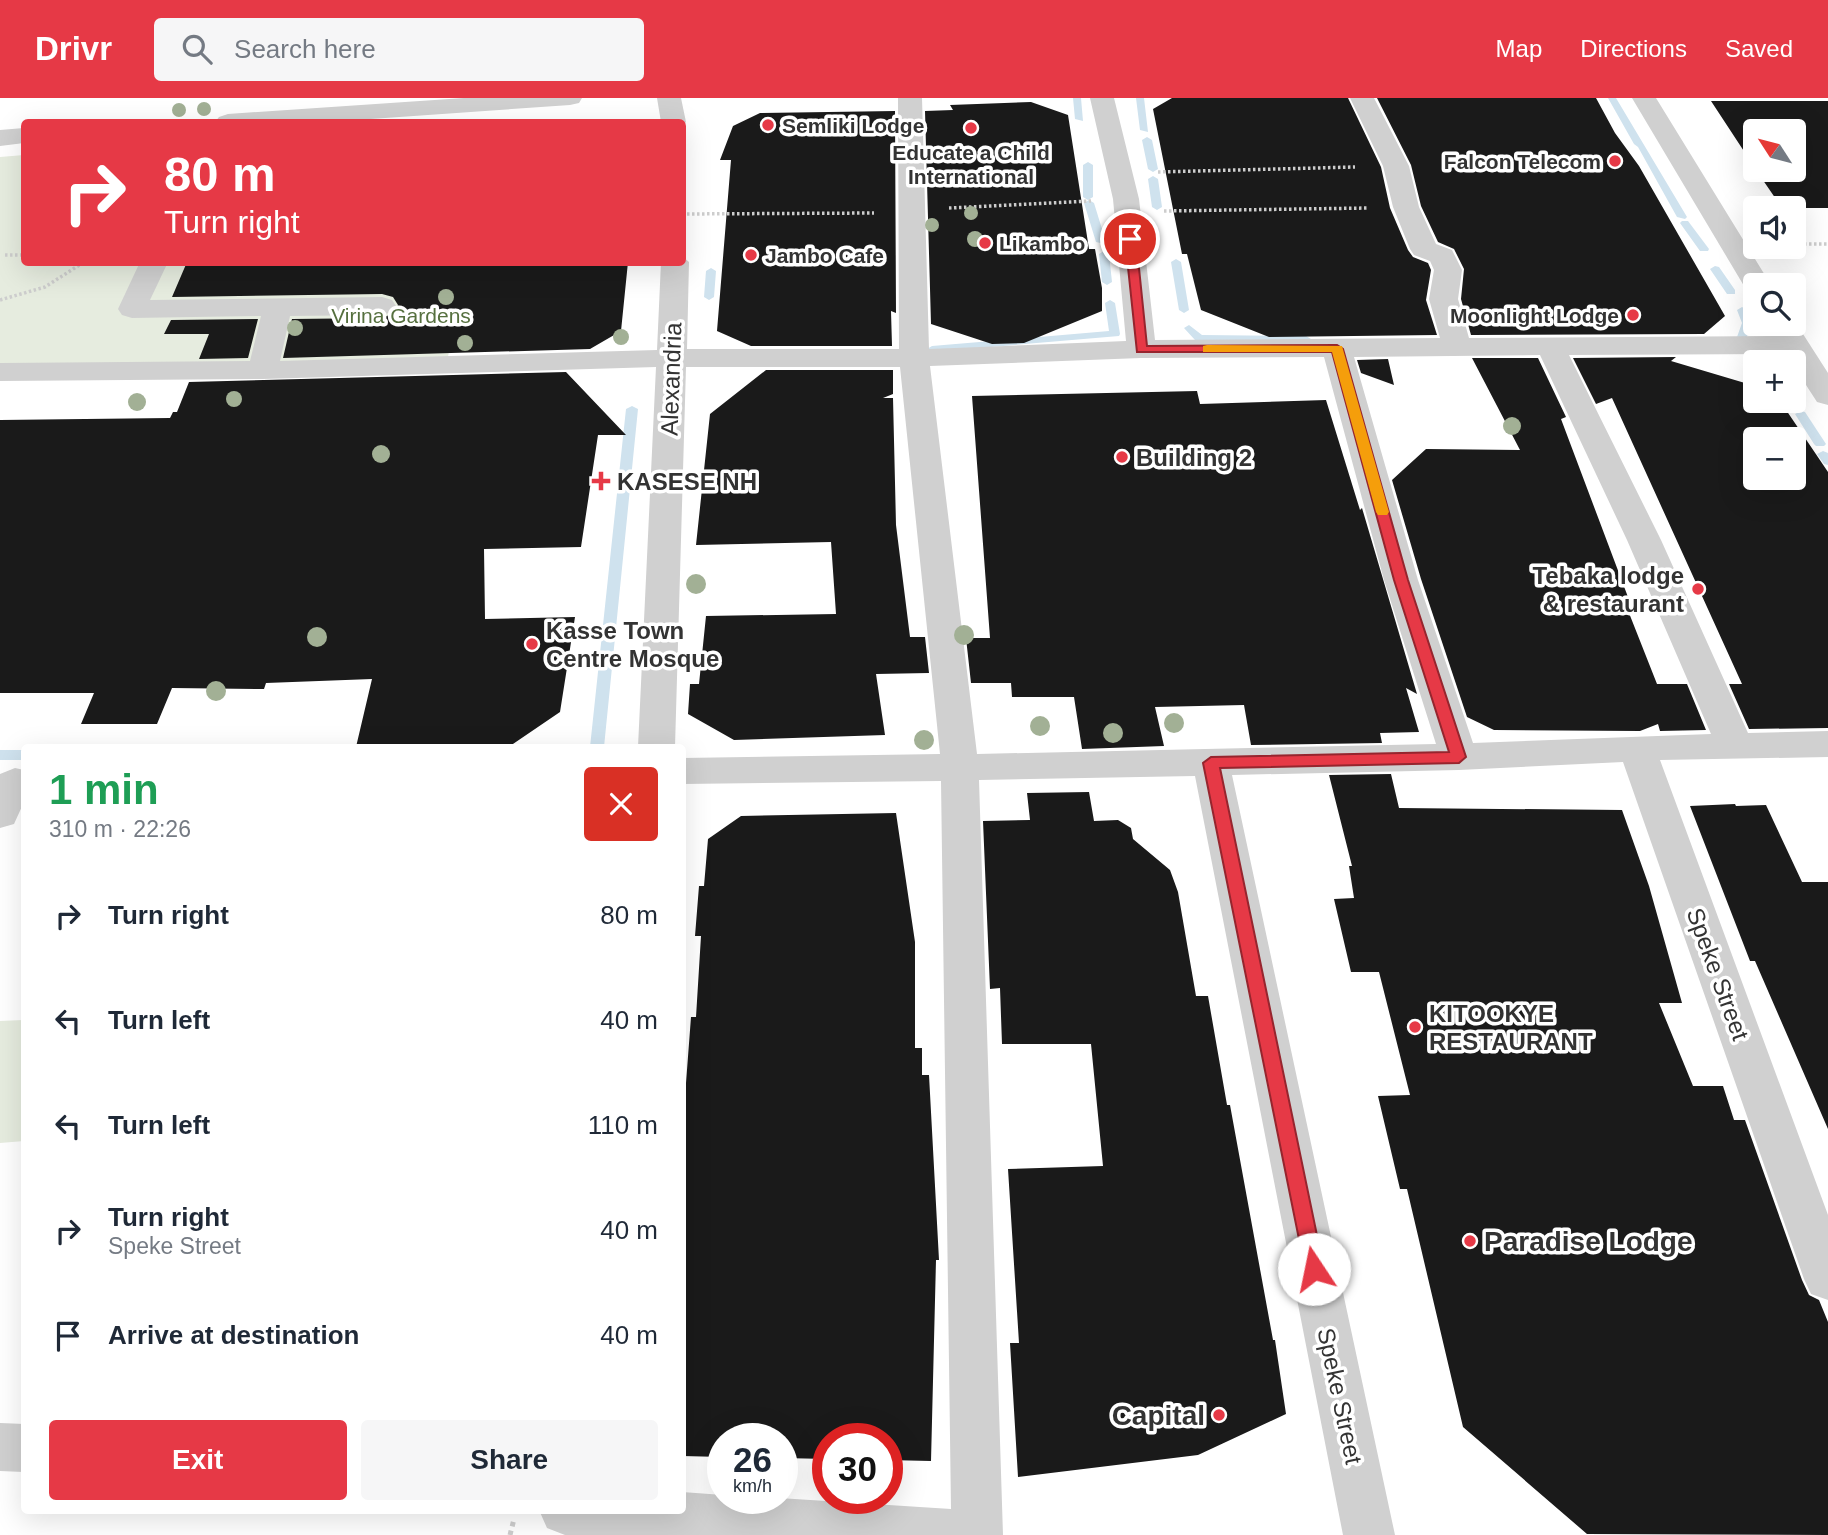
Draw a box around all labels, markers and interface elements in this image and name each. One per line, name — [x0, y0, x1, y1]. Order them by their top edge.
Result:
search box — [154, 18, 644, 81]
text: Drivr — [35, 30, 112, 67]
icon: search — [178, 30, 216, 68]
text: Search here — [234, 34, 376, 64]
text: Map — [1496, 35, 1542, 62]
text: Directions — [1580, 35, 1687, 62]
text: Saved — [1725, 35, 1793, 62]
place label: Semliki Lodge — [782, 114, 924, 137]
marker: Semliki Lodge — [760, 117, 776, 133]
north arrow — [1743, 119, 1806, 182]
map controls — [1743, 119, 1806, 490]
marker: Educate a Child International — [963, 120, 979, 136]
place label: Educate a Child International — [892, 141, 1050, 188]
icon: right — [49, 147, 140, 238]
text: 80 m — [164, 147, 276, 201]
place label: Falcon Telecom — [1444, 150, 1601, 173]
marker: Falcon Telecom — [1607, 153, 1623, 169]
button: sound — [1743, 196, 1806, 259]
text: Turn right — [164, 204, 300, 240]
pin — [1100, 209, 1160, 269]
icon: arrive — [1111, 220, 1149, 258]
place label: Likambo — [999, 232, 1085, 255]
marker: Likambo — [977, 235, 993, 251]
place label: Jambo Cafe — [765, 244, 884, 267]
marker: Jambo Cafe — [743, 247, 759, 263]
button: search — [1743, 273, 1806, 336]
park label: Virina Gardens — [331, 304, 471, 327]
place label: Moonlight Lodge — [1450, 304, 1619, 327]
marker: Moonlight Lodge — [1625, 307, 1641, 323]
street label: Alexandria — [656, 321, 686, 436]
button: + — [1743, 350, 1806, 413]
button: − — [1743, 427, 1806, 490]
place label: Building 2 — [1136, 444, 1252, 471]
marker: Building 2 — [1114, 449, 1130, 465]
place label: KASESE NH — [617, 468, 757, 495]
marker: KASESE NH — [591, 471, 611, 491]
place label: Tebaka lodge & restaurant — [1532, 562, 1684, 617]
marker: Tebaka lodge & restaurant — [1690, 581, 1706, 597]
place label: Kasse Town Centre Mosque — [546, 617, 719, 672]
marker: Kasse Town Centre Mosque — [524, 636, 540, 652]
text: 1 min — [49, 766, 159, 813]
button: close — [584, 767, 658, 841]
text: 310 m · 22:26 — [49, 816, 191, 842]
icon: right — [49, 897, 87, 935]
text: Turn right — [108, 900, 229, 930]
text: 80 m — [600, 900, 658, 930]
street label: Speke Street — [1682, 904, 1755, 1044]
place label: KITOOKYE RESTAURANT — [1429, 1000, 1593, 1055]
icon: left — [49, 1002, 87, 1040]
text: Turn left — [108, 1005, 210, 1035]
text: 40 m — [600, 1005, 658, 1035]
marker: KITOOKYE RESTAURANT — [1407, 1019, 1423, 1035]
icon: left — [49, 1107, 87, 1145]
text: Turn left — [108, 1110, 210, 1140]
text: 110 m — [588, 1110, 658, 1140]
text: Turn right — [108, 1202, 229, 1232]
icon: right — [49, 1212, 87, 1250]
text: 40 m — [600, 1215, 658, 1245]
place label: Paradise Lodge — [1484, 1226, 1693, 1257]
position arrow — [1277, 1232, 1351, 1306]
text: Speke Street — [108, 1233, 241, 1259]
marker: Paradise Lodge — [1462, 1233, 1478, 1249]
icon: arrive — [49, 1317, 87, 1355]
text: Arrive at destination — [108, 1320, 359, 1350]
text: 40 m — [600, 1320, 658, 1350]
street label: Speke Street — [1312, 1325, 1368, 1467]
place label: Capital — [1112, 1400, 1205, 1431]
marker: Capital — [1211, 1407, 1227, 1423]
button: Exit — [49, 1420, 347, 1500]
button: Share — [361, 1420, 658, 1500]
speed limit sign: 30 — [812, 1423, 903, 1514]
text: 26 — [733, 1440, 772, 1479]
text: km/h — [733, 1476, 772, 1496]

